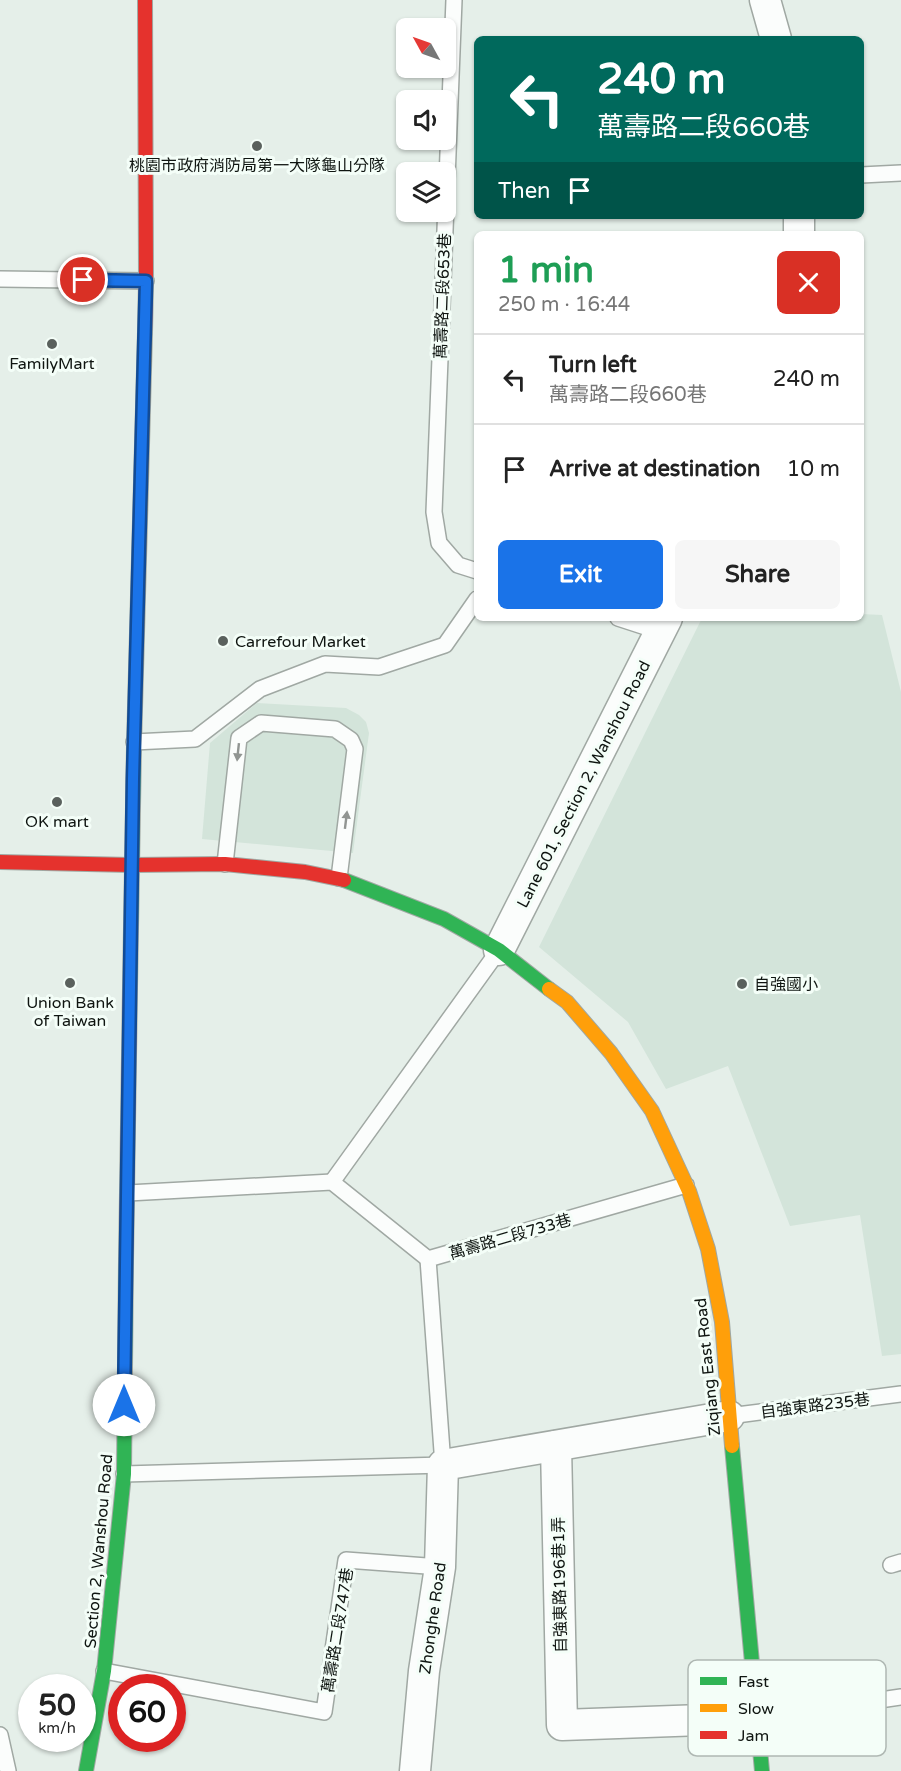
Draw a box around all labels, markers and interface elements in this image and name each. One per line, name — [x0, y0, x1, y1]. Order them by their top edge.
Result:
north arrow — [396, 18, 456, 78]
map controls — [396, 18, 456, 222]
text: 240 m — [597, 54, 726, 105]
icon: left — [498, 60, 576, 138]
button: sound — [396, 90, 456, 150]
text: 萬壽路二段660巷 — [597, 111, 810, 144]
marker: 桃園市政府消防局第一大隊龜山分隊 — [250, 139, 264, 153]
place label: 桃園市政府消防局第一大隊龜山分隊 — [129, 156, 385, 176]
button: layers — [396, 162, 456, 222]
icon: arrive — [563, 174, 596, 207]
text: Then — [498, 178, 551, 204]
street label: 萬壽路二段653巷 — [431, 233, 455, 359]
text: 1 min — [498, 249, 594, 292]
button: close — [777, 251, 840, 314]
pin — [57, 254, 108, 305]
icon: arrive — [66, 263, 99, 296]
text: 250 m · 16:44 — [498, 293, 630, 317]
marker: FamilyMart — [45, 337, 59, 351]
text: Turn left — [549, 352, 637, 378]
place label: FamilyMart — [9, 354, 95, 374]
icon: left — [498, 363, 531, 396]
text: 240 m — [773, 366, 840, 392]
text: 萬壽路二段660巷 — [549, 383, 707, 407]
icon: arrive — [498, 453, 531, 486]
text: Arrive at destination — [549, 456, 760, 482]
text: 10 m — [786, 456, 840, 482]
button: Exit — [498, 540, 663, 609]
button: Share — [675, 540, 840, 609]
place label: Carrefour Market — [235, 632, 366, 652]
marker: Carrefour Market — [216, 634, 230, 648]
street label: Lane 601, Section 2, Wanshou Road — [513, 658, 655, 911]
one-way arrow — [233, 742, 242, 761]
marker: OK mart — [50, 795, 64, 809]
one-way arrow — [342, 810, 351, 829]
place label: OK mart — [25, 812, 89, 832]
place label: 自強國小 — [754, 975, 818, 995]
marker: Union Bank of Taiwan — [63, 976, 77, 990]
marker: 自強國小 — [735, 977, 749, 991]
place label: Union Bank of Taiwan — [26, 993, 114, 1031]
street label: 萬壽路二段733巷 — [447, 1210, 574, 1264]
street label: Ziqiang East Road — [691, 1297, 725, 1437]
position arrow — [92, 1373, 156, 1437]
street label: 自強東路235巷 — [759, 1389, 871, 1423]
street label: Section 2, Wanshou Road — [81, 1453, 117, 1649]
street label: 自強東路196巷1弄 — [549, 1517, 571, 1653]
street label: Zhonghe Road — [415, 1561, 451, 1675]
street label: 萬壽路二段747巷 — [318, 1566, 358, 1694]
legend — [688, 1660, 886, 1756]
text: Fast — [738, 1672, 769, 1692]
speed limit sign: 60 — [108, 1674, 186, 1752]
text: 50 — [38, 1687, 76, 1724]
text: Slow — [738, 1699, 774, 1719]
text: km/h — [38, 1719, 76, 1737]
text: Jam — [738, 1726, 769, 1746]

